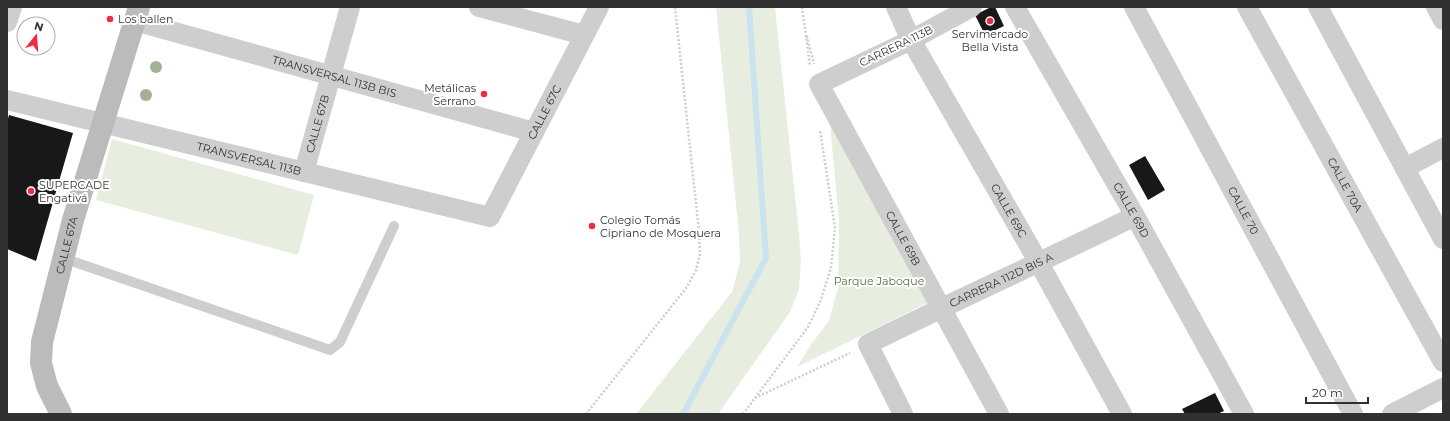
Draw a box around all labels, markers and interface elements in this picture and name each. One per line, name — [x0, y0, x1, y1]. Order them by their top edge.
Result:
place label: Los ballen — [118, 12, 173, 26]
marker: Los ballen — [105, 14, 115, 24]
north arrow — [16, 16, 56, 56]
marker: Servimercado Bella Vista — [985, 16, 995, 26]
text: N — [33, 18, 45, 34]
street label: CARRERA 113B — [857, 22, 935, 70]
place label: Servimercado Bella Vista — [952, 27, 1028, 54]
street label: TRANSVERSAL 113B BIS — [271, 53, 398, 101]
place label: Metálicas Serrano — [424, 81, 477, 108]
street label: CALLE 67C — [524, 82, 564, 142]
marker: Metálicas Serrano — [479, 89, 489, 99]
street label: CALLE 67B — [303, 93, 332, 155]
street label: TRANSVERSAL 113B — [195, 139, 303, 178]
street label: CALLE 70A — [1324, 155, 1366, 214]
place label: SUPERCADE Engativá — [39, 178, 110, 205]
street label: CALLE 69D — [1110, 180, 1153, 240]
street label: CALLE 69C — [988, 181, 1030, 240]
street label: CALLE 70 — [1225, 184, 1262, 237]
marker: SUPERCADE Engativá — [26, 186, 36, 196]
street label: CALLE 69B — [883, 208, 924, 268]
place label: Colegio Tomás Cipriano de Mosquera — [600, 213, 721, 240]
street label: CALLE 67A — [53, 215, 81, 275]
marker: Colegio Tomás Cipriano de Mosquera — [587, 221, 597, 231]
street label: CARRERA 112D BIS A — [947, 250, 1055, 310]
park label: Parque Jaboque — [834, 274, 925, 288]
scale bar — [1306, 379, 1368, 405]
text: 20 m — [1312, 385, 1343, 400]

